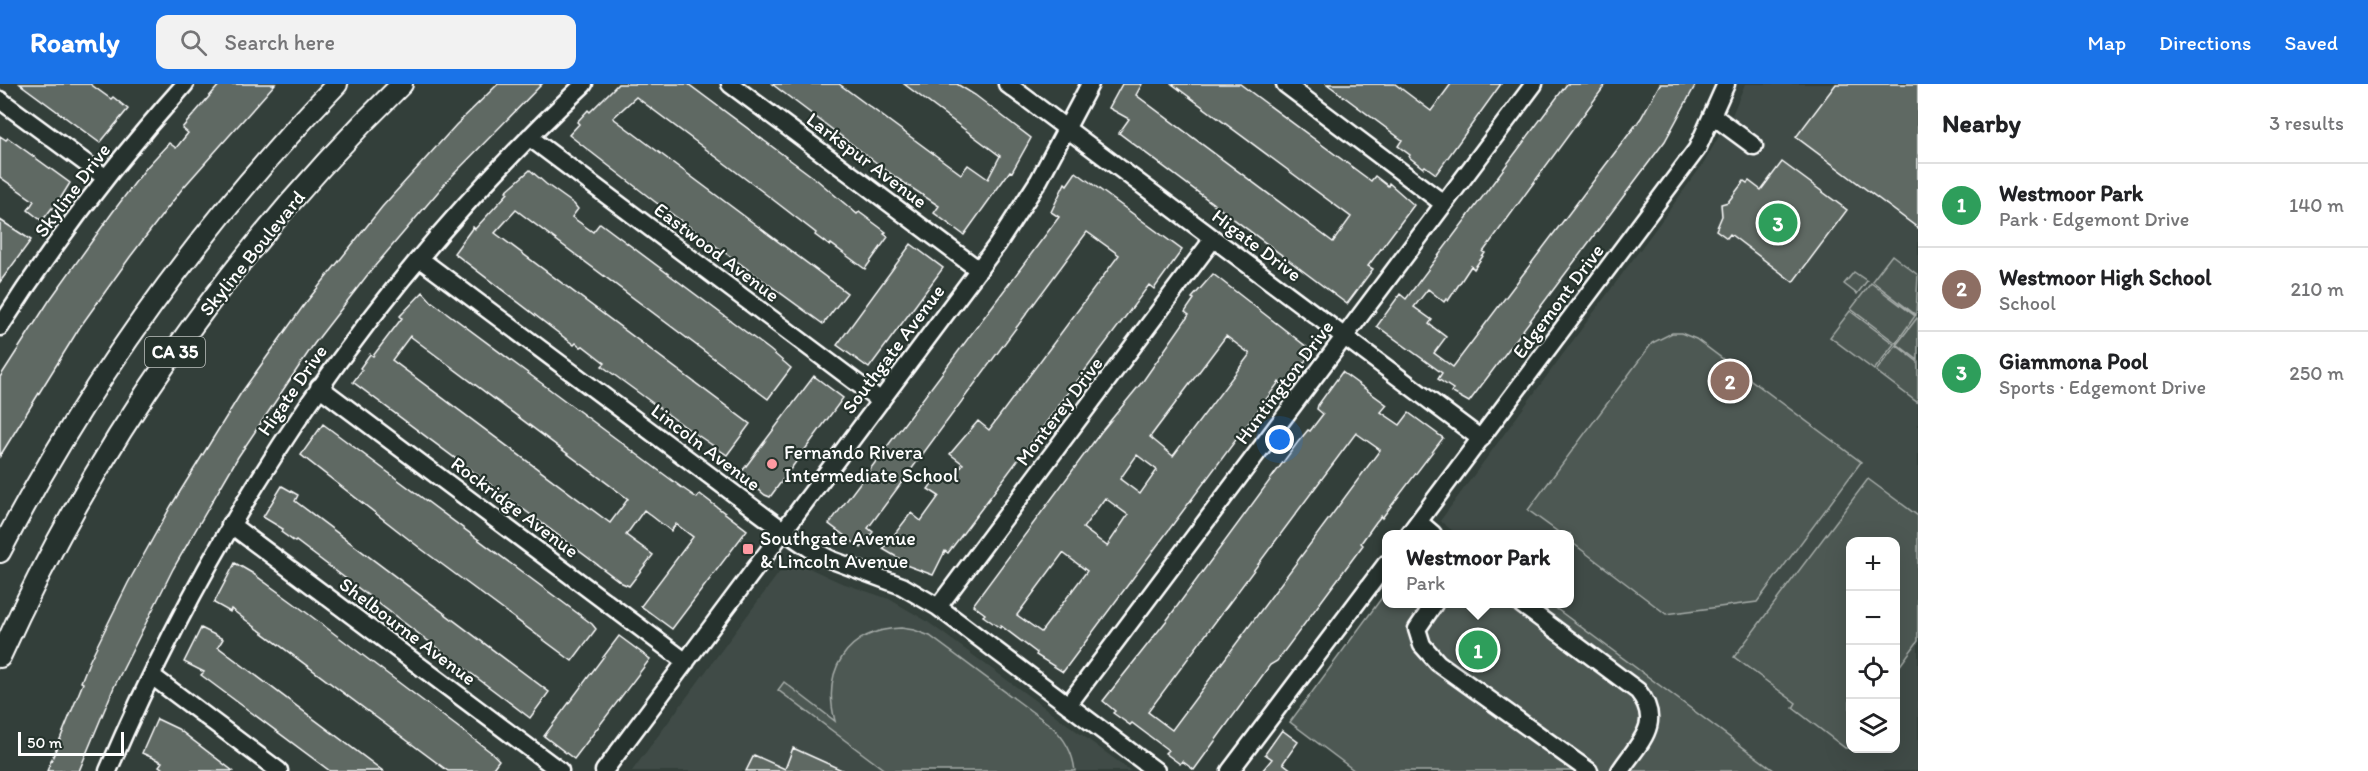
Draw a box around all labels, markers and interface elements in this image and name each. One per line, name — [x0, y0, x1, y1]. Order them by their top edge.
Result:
search box — [156, 15, 576, 69]
text: Roamly — [30, 25, 120, 59]
icon: search — [177, 26, 210, 59]
text: Search here — [225, 29, 335, 56]
text: Map — [2088, 30, 2126, 55]
text: Directions — [2159, 30, 2251, 55]
text: Saved — [2284, 30, 2338, 55]
street label: Larkspur Avenue — [802, 107, 932, 213]
text: Nearby — [1942, 107, 2021, 139]
text: 3 results — [2269, 111, 2344, 135]
street label: Skyline Drive — [29, 138, 115, 242]
text: Westmoor Park — [1999, 180, 2143, 207]
street label: Skyline Boulevard — [194, 185, 310, 321]
text: 1 — [1957, 193, 1966, 217]
text: 140 m — [2289, 193, 2344, 217]
street label: Eastwood Avenue — [650, 197, 784, 307]
pin: 3 — [1758, 200, 1798, 246]
street label: Higate Drive — [1208, 204, 1306, 286]
text: Park · Edgemont Drive — [1999, 207, 2189, 231]
street label: Edgemont Drive — [1507, 239, 1609, 363]
text: Westmoor High School — [1999, 264, 2211, 291]
text: 2 — [1956, 277, 1967, 301]
text: 210 m — [2291, 277, 2344, 301]
street label: Southgate Avenue — [837, 280, 949, 418]
text: School — [1999, 291, 2056, 315]
street label: Huntington Drive — [1230, 315, 1338, 449]
road number: CA 35 — [145, 337, 205, 367]
street label: Higate Drive — [252, 340, 332, 440]
text: Giammona Pool — [1999, 348, 2148, 375]
street label: Monterey Drive — [1010, 352, 1108, 470]
pin: 2 — [1710, 358, 1750, 404]
text: 3 — [1956, 361, 1967, 385]
text: 250 m — [2289, 361, 2344, 385]
text: Sports · Edgemont Drive — [1999, 375, 2206, 399]
street label: Lincoln Avenue — [647, 398, 765, 496]
your location — [1265, 425, 1294, 454]
place label: Fernando Rivera Intermediate School — [784, 440, 959, 487]
street label: Rockridge Avenue — [446, 451, 584, 563]
marker: Fernando Rivera Intermediate School — [765, 457, 779, 471]
place label: Southgate Avenue & Lincoln Avenue — [760, 526, 916, 573]
popup — [1382, 530, 1574, 608]
map controls — [1846, 537, 1900, 753]
button: + — [1846, 537, 1900, 591]
marker: Southgate Avenue & Lincoln Avenue — [741, 542, 755, 556]
text: Westmoor Park — [1406, 544, 1550, 571]
text: Park — [1406, 571, 1445, 595]
street label: Shelbourne Avenue — [335, 572, 481, 690]
button: − — [1846, 591, 1900, 645]
pin: 1 — [1458, 628, 1498, 672]
button: locate — [1846, 645, 1900, 699]
button: layers — [1846, 699, 1900, 753]
scale bar — [18, 729, 124, 756]
text: 50 m — [27, 733, 62, 752]

